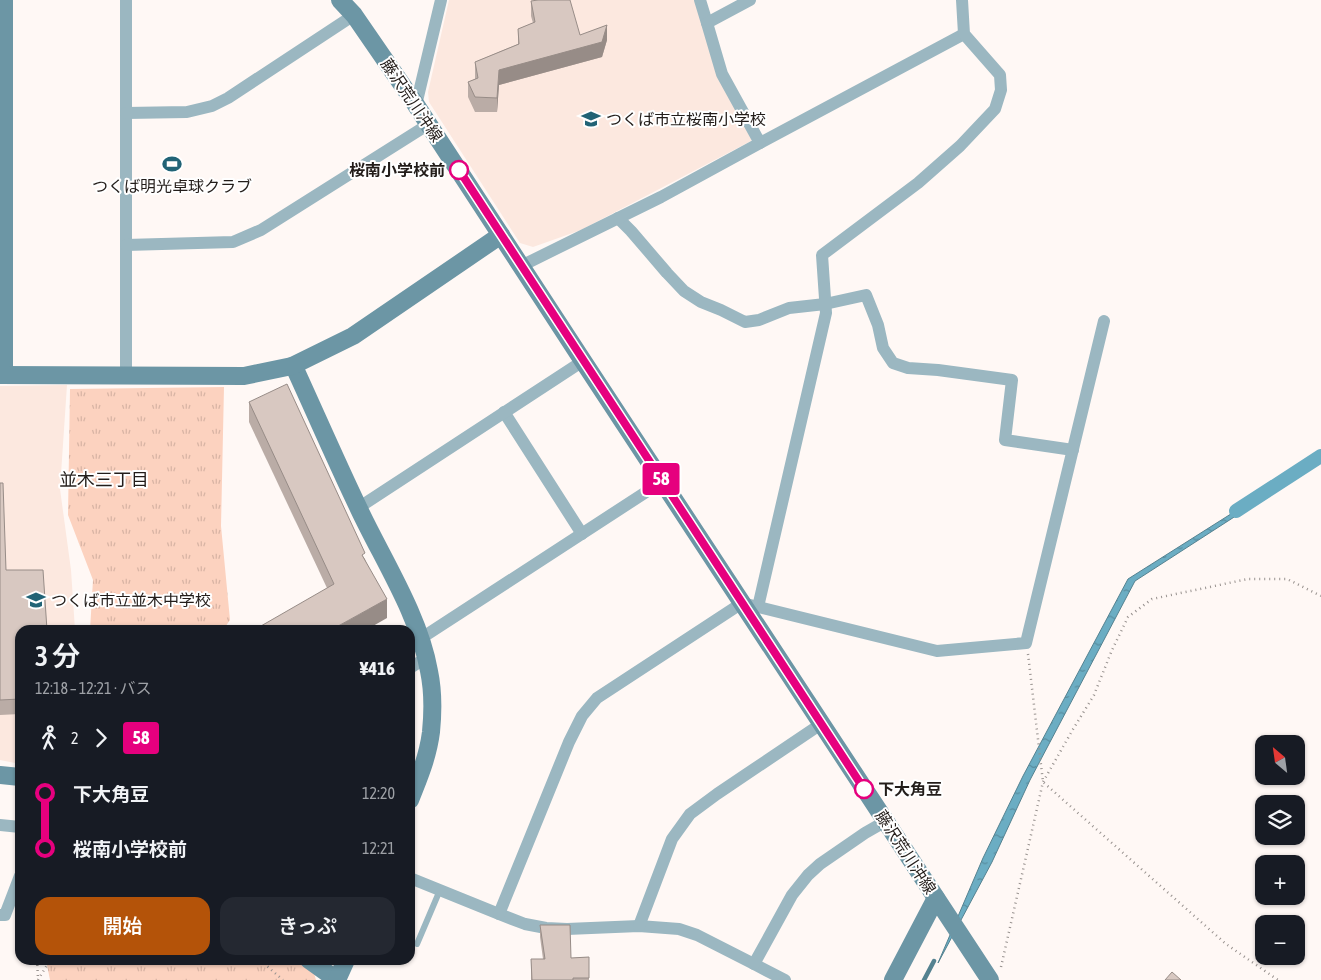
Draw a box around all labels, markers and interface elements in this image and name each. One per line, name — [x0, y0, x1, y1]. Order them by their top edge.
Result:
street label: 藤沢荒川沖線 — [378, 55, 446, 145]
school or university icon: つくば市立桜南小学校 — [580, 108, 602, 130]
place label: つくば市立桜南小学校 — [606, 110, 766, 128]
sports icon: つくば明光卓球クラブ — [161, 153, 183, 175]
marker: 桜南小学校前 — [449, 160, 469, 180]
place label: 桜南小学校前 — [349, 161, 445, 179]
place label: つくば明光卓球クラブ — [92, 177, 252, 195]
line badge: 58 — [638, 463, 684, 495]
text: 58 — [653, 468, 669, 489]
district label: 並木三丁目 — [59, 469, 149, 490]
school or university icon: つくば市立並木中学校 — [25, 589, 47, 611]
place label: つくば市立並木中学校 — [51, 591, 211, 609]
text: 3 分 — [35, 640, 80, 672]
text: ¥416 — [360, 657, 395, 679]
text: 12:18 – 12:21 · バス — [35, 679, 151, 697]
icon: walk — [35, 724, 63, 752]
icon: forward — [87, 724, 115, 752]
text: 58 — [133, 727, 149, 748]
text: 2 — [71, 729, 79, 747]
north arrow — [1255, 735, 1305, 785]
map controls — [1255, 735, 1305, 965]
marker: 下大角豆 — [854, 779, 874, 799]
place label: 下大角豆 — [878, 780, 942, 798]
text: 下大角豆 — [73, 783, 149, 805]
text: 12:20 — [362, 784, 395, 802]
button: layers — [1255, 795, 1305, 845]
street label: 藤沢荒川沖線 — [872, 807, 940, 897]
text: 桜南小学校前 — [73, 838, 187, 860]
text: 12:21 — [362, 839, 395, 857]
button: + — [1255, 855, 1305, 905]
button: 開始 — [35, 897, 210, 955]
button: きっぷ — [220, 897, 395, 955]
button: − — [1255, 915, 1305, 965]

